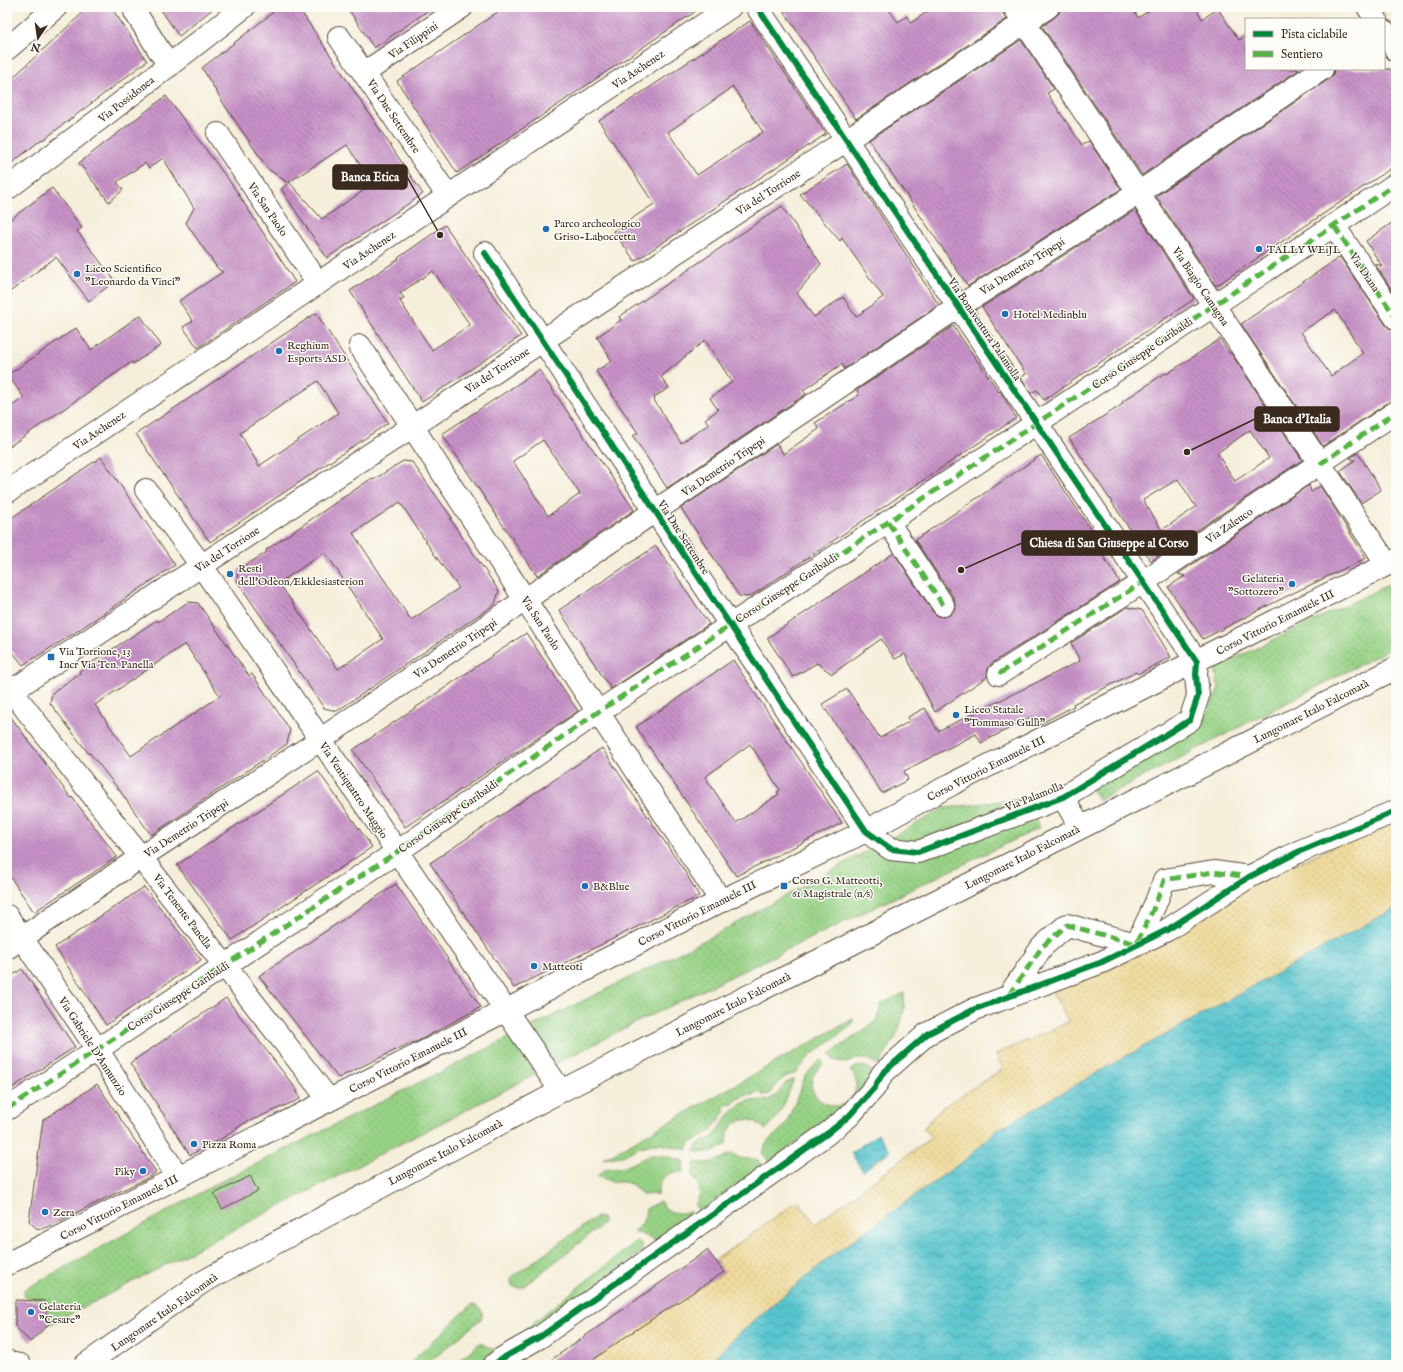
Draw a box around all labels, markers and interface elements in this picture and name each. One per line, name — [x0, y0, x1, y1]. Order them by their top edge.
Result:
north arrow — [18, 18, 58, 58]
legend — [1245, 18, 1385, 70]
street label: Via Filippini — [385, 19, 441, 63]
text: Pista ciclabile — [1281, 27, 1348, 42]
text: N — [29, 39, 43, 55]
street label: Via Aschenez — [609, 47, 667, 93]
text: Sentiero — [1281, 47, 1323, 62]
street label: Via Possidonea — [95, 73, 158, 127]
street label: Via Due Settembre — [363, 76, 423, 156]
callout: Banca Etica — [333, 165, 407, 189]
street label: Via del Torrione — [733, 167, 804, 219]
text: Banca Etica — [341, 170, 400, 185]
street label: Via San Paolo — [244, 179, 290, 239]
place label: Parco archeologico Griso-Laboccetta — [554, 217, 641, 244]
marker: Parco archeologico Griso-Laboccetta — [541, 224, 551, 234]
street label: Via Aschenez — [340, 228, 398, 274]
street label: Via Demetrio Tripepi — [977, 235, 1068, 299]
place label: TALLY WEiJL — [1267, 243, 1341, 257]
street label: Via Biagio Camagna — [1168, 244, 1232, 329]
marker: TALLY WEiJL — [1254, 244, 1264, 254]
street label: Via Diana — [1345, 249, 1383, 295]
place label: Liceo Scientifico "Leonardo da Vinci" — [85, 262, 181, 289]
marker: Liceo Scientifico "Leonardo da Vinci" — [72, 269, 82, 279]
street label: Via Bonaventura Palamolla — [944, 275, 1024, 384]
place label: Hotel Medinblu — [1013, 308, 1087, 322]
marker: Hotel Medinblu — [1000, 309, 1010, 319]
street label: Corso Giuseppe Garibaldi — [1090, 315, 1196, 393]
place label: Reghium Esports ASD — [287, 339, 347, 366]
street label: Via del Torrione — [462, 345, 533, 397]
marker: Reghium Esports ASD — [274, 346, 284, 356]
callout: Banca d'Italia — [1255, 407, 1339, 431]
street label: Via Aschenez — [70, 408, 128, 454]
text: Banca d'Italia — [1263, 412, 1332, 427]
street label: Via Demetrio Tripepi — [678, 434, 768, 501]
street label: Via Due Settembre — [653, 497, 712, 577]
street label: Via Zaleuco — [1202, 505, 1256, 547]
street label: Via del Torrione — [192, 524, 263, 576]
callout: Chiesa di San Giuseppe al Corso — [1022, 531, 1197, 555]
text: Chiesa di San Giuseppe al Corso — [1029, 536, 1189, 552]
street label: Corso Giuseppe Garibaldi — [733, 551, 840, 627]
place label: Resti dell'Odèon/Ekklesiasterion — [238, 562, 364, 589]
marker: Resti dell'Odèon/Ekklesiasterion — [225, 569, 235, 579]
place label: Gelateria "Sottozero" — [1228, 572, 1285, 599]
marker: Gelateria "Sottozero" — [1287, 579, 1297, 589]
street label: Corso Vittorio Emanuele III — [1214, 587, 1337, 659]
street label: Via San Paolo — [517, 593, 563, 653]
street label: Via Demetrio Tripepi — [410, 616, 500, 683]
place label: Via Torrione, 13 Incr Via Ten. Panella — [58, 645, 154, 672]
marker: Via Torrione, 13 Incr Via Ten. Panella — [46, 652, 56, 662]
street label: Lungomare Italo Falcomatà — [1252, 677, 1372, 747]
place label: Liceo Statale "Tommaso Gullì" — [964, 703, 1046, 730]
marker: Liceo Statale "Tommaso Gullì" — [951, 710, 961, 720]
street label: Corso Vittorio Emanuele III — [925, 733, 1048, 805]
street label: Via Ventiquattro Maggio — [315, 739, 391, 841]
street label: Corso Giuseppe Garibaldi — [396, 777, 501, 857]
street label: Via Palamolla — [1002, 779, 1066, 815]
street label: Via Demetrio Tripepi — [141, 796, 231, 862]
street label: Lungomare Italo Falcomatà — [963, 823, 1083, 893]
street label: Via Tenente Panella — [149, 871, 215, 952]
place label: Corso G. Matteotti, 61 Magistrale (n/s) — [792, 874, 882, 901]
street label: Corso Vittorio Emanuele III — [636, 878, 759, 950]
place label: B&Blue — [593, 880, 630, 894]
marker: B&Blue — [580, 881, 590, 891]
marker: Corso G. Matteotti, 61 Magistrale (n/s) — [779, 881, 789, 891]
street label: Corso Giuseppe Garibaldi — [125, 959, 232, 1035]
place label: Matteoti — [542, 960, 582, 974]
marker: Matteoti — [529, 961, 539, 971]
street label: Lungomare Italo Falcomatà — [674, 970, 794, 1040]
street label: Via Gabriele D'Annunzio — [54, 994, 129, 1099]
street label: Corso Vittorio Emanuele III — [347, 1025, 470, 1097]
street label: Lungomare Italo Falcomatà — [386, 1117, 505, 1189]
place label: Pizza Roma — [202, 1138, 256, 1152]
marker: Pizza Roma — [189, 1139, 199, 1149]
place label: Piky — [114, 1165, 136, 1179]
marker: Piky — [138, 1166, 148, 1176]
street label: Corso Vittorio Emanuele III — [58, 1172, 181, 1244]
place label: Zera — [53, 1206, 75, 1220]
marker: Zera — [40, 1207, 50, 1217]
street label: Lungomare Italo Falcomatà — [108, 1270, 221, 1355]
place label: Gelateria "Cesare" — [39, 1300, 81, 1327]
marker: Gelateria "Cesare" — [26, 1307, 36, 1317]

